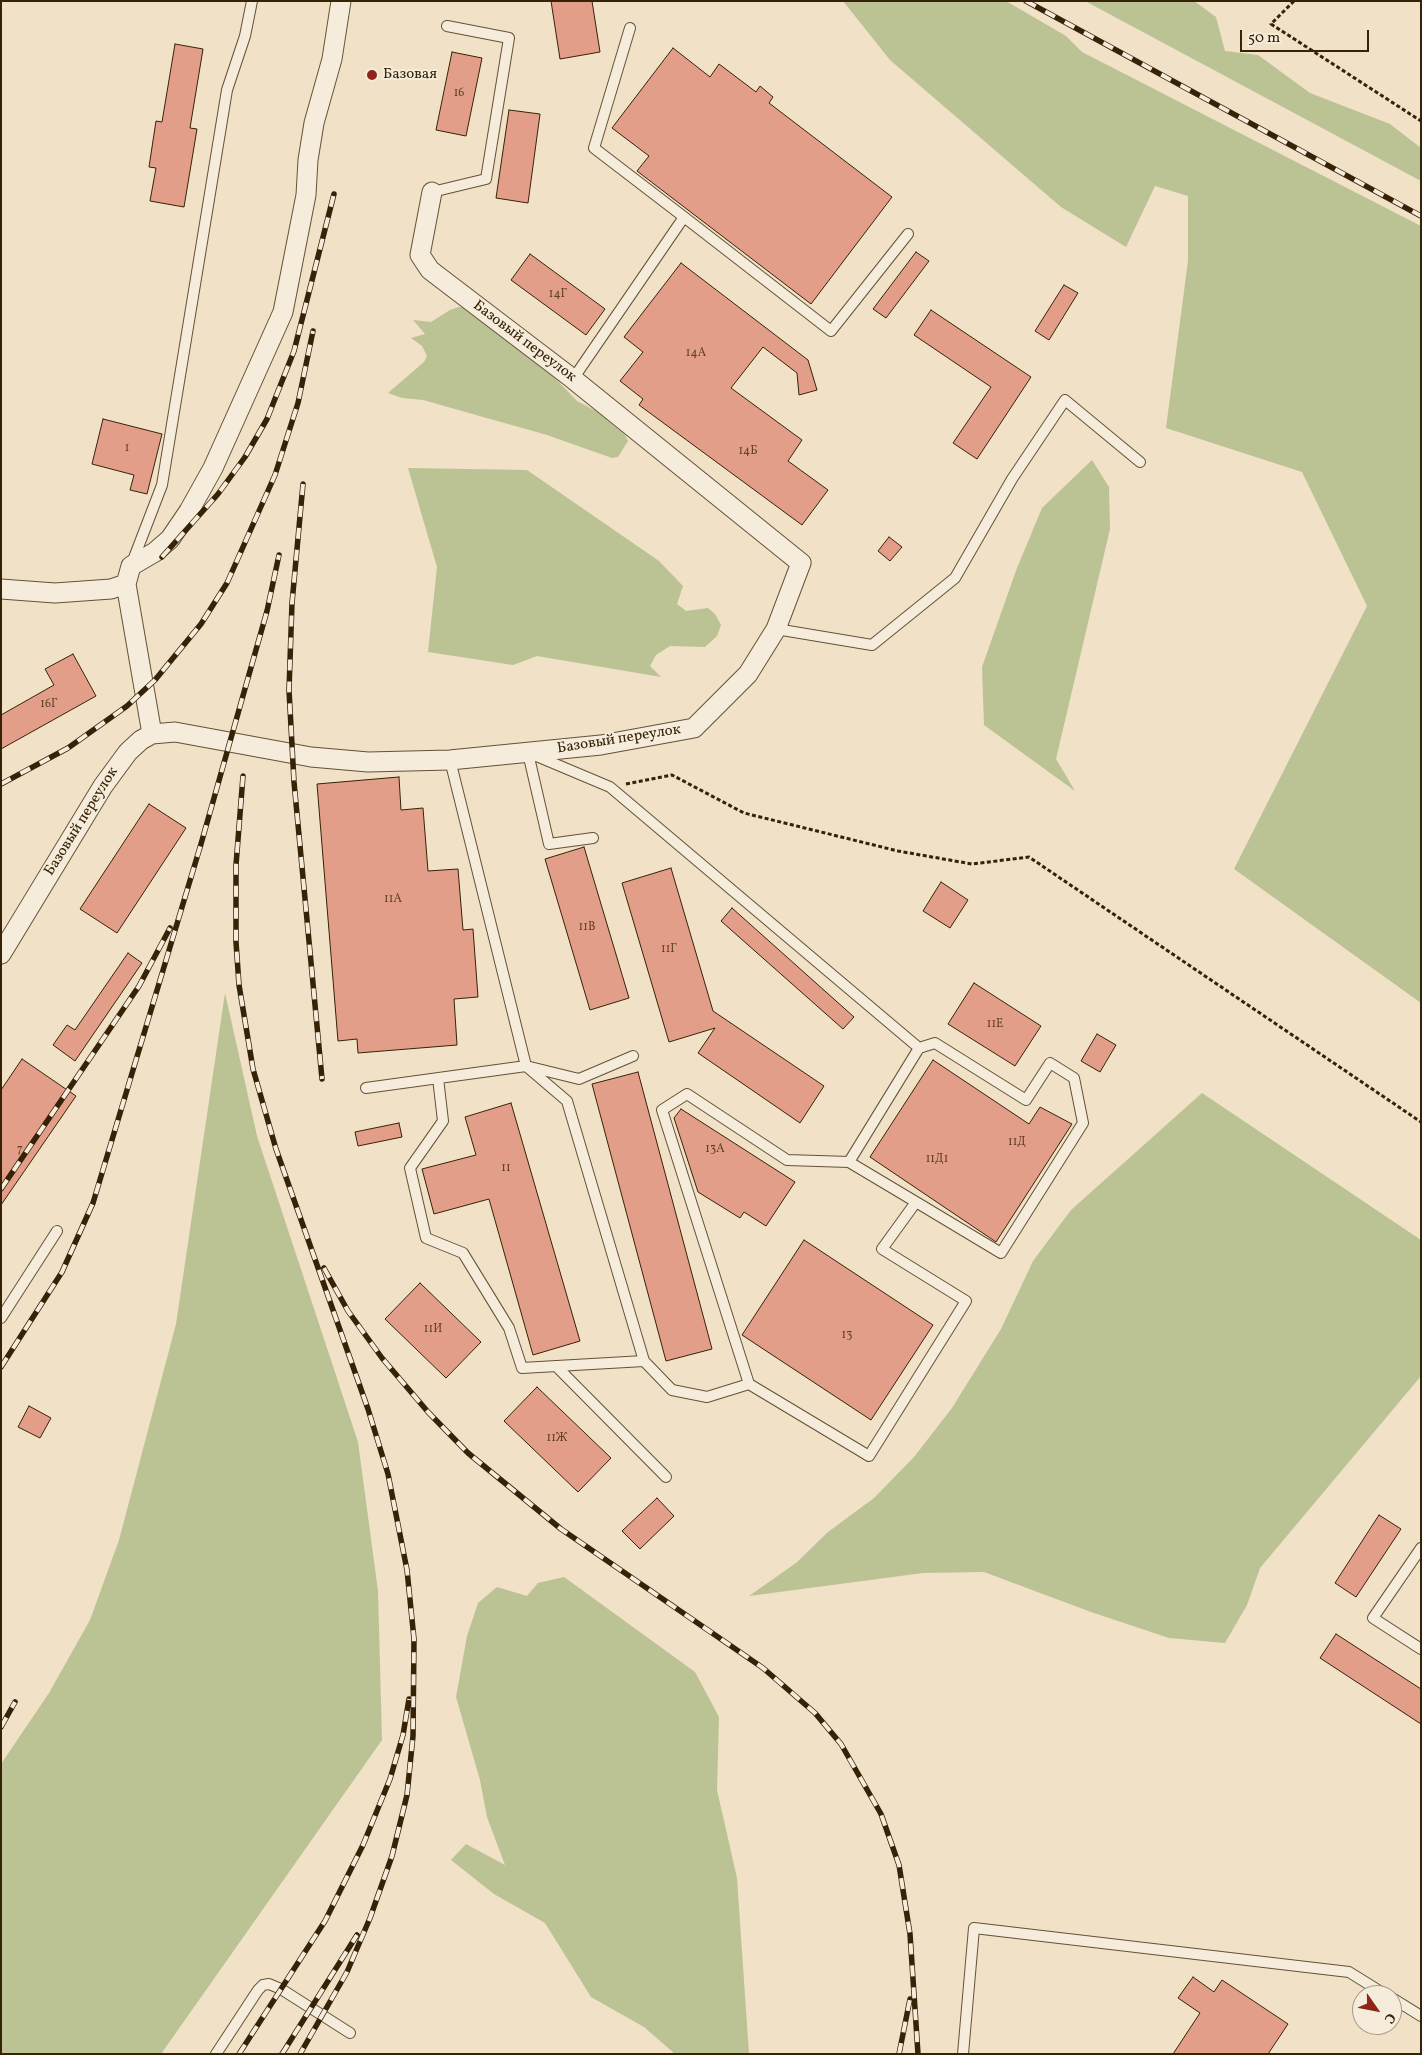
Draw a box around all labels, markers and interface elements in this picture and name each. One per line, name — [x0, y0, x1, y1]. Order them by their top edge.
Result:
scale bar — [1242, 20, 1371, 52]
text: 50 m — [1248, 28, 1280, 49]
place label: Базовая — [383, 66, 437, 84]
marker: Базовая — [365, 68, 379, 82]
house number: 16 — [454, 87, 464, 101]
house number: 14Г — [549, 288, 567, 302]
street label: Базовый переулок — [469, 297, 579, 387]
house number: 14А — [686, 347, 706, 361]
house number: 1 — [125, 442, 129, 456]
house number: 14Б — [738, 445, 758, 459]
house number: 16Г — [40, 698, 58, 712]
street label: Базовый переулок — [556, 721, 682, 759]
street label: Базовый переулок — [41, 764, 123, 880]
house number: 11А — [384, 893, 402, 907]
house number: 11В — [579, 921, 595, 935]
house number: 11Г — [661, 943, 677, 957]
house number: 11Е — [987, 1018, 1003, 1032]
house number: 11Д — [1008, 1136, 1026, 1150]
house number: 7 — [17, 1143, 23, 1157]
house number: 13А — [705, 1143, 725, 1157]
house number: 11Д1 — [926, 1153, 948, 1167]
house number: 11 — [501, 1162, 511, 1176]
house number: 11И — [424, 1323, 442, 1337]
house number: 13 — [842, 1329, 852, 1343]
house number: 11Ж — [547, 1432, 567, 1446]
north arrow — [1352, 1985, 1402, 2035]
text: С — [1379, 2009, 1400, 2027]

